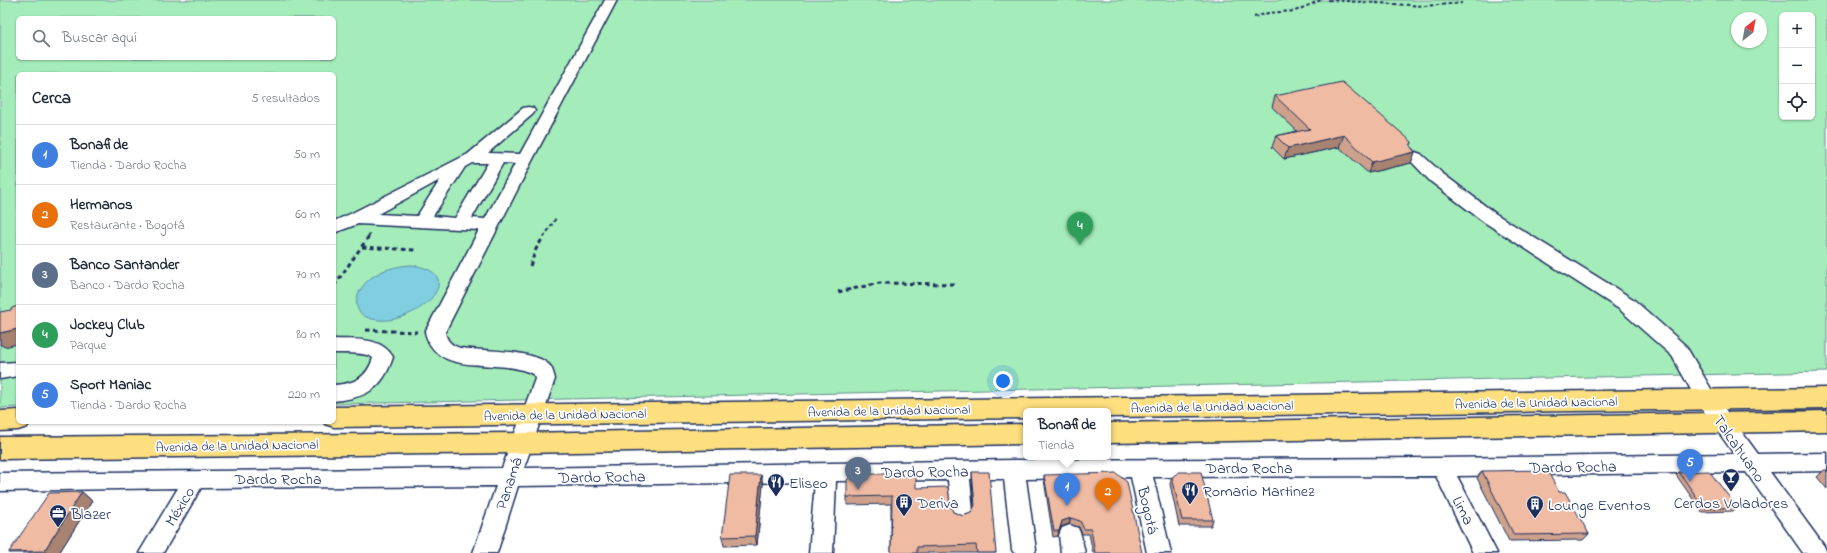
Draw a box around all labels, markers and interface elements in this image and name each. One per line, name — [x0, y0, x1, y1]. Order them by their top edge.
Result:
north arrow — [1731, 12, 1767, 48]
map controls — [1779, 12, 1815, 120]
button: + — [1779, 12, 1815, 48]
search box — [16, 16, 336, 60]
icon: search — [30, 27, 52, 49]
text: Buscar aquí — [62, 27, 137, 49]
button: − — [1779, 48, 1815, 84]
button: locate — [1779, 84, 1815, 120]
text: Cerca — [32, 86, 71, 111]
text: 5 resultados — [251, 89, 320, 108]
text: Bonafide — [70, 134, 128, 156]
text: 1 — [43, 145, 47, 164]
text: 50 m — [294, 145, 320, 164]
text: Tienda · Dardo Rocha — [70, 156, 186, 175]
text: Hermanos — [70, 194, 133, 216]
text: 2 — [42, 205, 48, 224]
text: 60 m — [295, 205, 320, 224]
pin: 4 — [1067, 212, 1093, 245]
text: Restaurante · Bogotá — [70, 216, 184, 235]
text: Banco Santander — [70, 254, 179, 276]
text: 3 — [42, 265, 48, 284]
text: 70 m — [296, 265, 320, 284]
text: Banco · Dardo Rocha — [70, 276, 185, 295]
text: Jockey Club — [70, 314, 144, 336]
text: 4 — [42, 325, 48, 344]
text: 80 m — [296, 325, 320, 344]
text: Parque — [70, 336, 106, 355]
your location — [993, 371, 1013, 391]
text: Sport Maniac — [70, 374, 151, 396]
text: 5 — [41, 385, 49, 404]
text: 220 m — [288, 385, 320, 404]
street label: Avenida de la Unidad Nacional — [1455, 393, 1617, 414]
text: Tienda · Dardo Rocha — [70, 396, 186, 415]
street label: Avenida de la Unidad Nacional — [1131, 397, 1293, 418]
street label: Avenida de la Unidad Nacional — [808, 401, 970, 422]
street label: Avenida de la Unidad Nacional — [484, 405, 646, 426]
popup — [1023, 408, 1111, 460]
street label: Talcahuano — [1706, 410, 1771, 488]
text: Bonafide — [1038, 414, 1096, 436]
street label: Avenida de la Unidad Nacional — [156, 436, 318, 457]
text: Tienda — [1038, 436, 1074, 455]
pin: 5 — [1677, 449, 1703, 482]
street label: Panamá — [490, 454, 530, 513]
street label: Dardo Rocha — [1528, 455, 1617, 481]
pin: 3 — [845, 457, 871, 490]
street label: Dardo Rocha — [1204, 457, 1293, 481]
street label: Dardo Rocha — [880, 460, 969, 486]
street label: Dardo Rocha — [557, 465, 646, 491]
bar icon: Cerdos Voladores — [1721, 467, 1741, 492]
street label: Dardo Rocha — [233, 468, 322, 492]
restaurant icon: Eliseo — [766, 472, 786, 497]
place label: Eliseo — [789, 472, 828, 496]
pin: 1 — [1054, 473, 1080, 506]
pin: 2 — [1095, 478, 1121, 511]
restaurant icon: Romario Martinez — [1180, 480, 1200, 505]
place label: Romario Martinez — [1203, 480, 1315, 504]
street label: México — [160, 483, 202, 531]
street label: Bogotá — [1130, 483, 1164, 537]
building icon: Deriva — [894, 492, 914, 517]
place label: Deriva — [916, 492, 959, 516]
street label: Lima — [1445, 492, 1480, 530]
place label: Cerdos Voladores — [1674, 492, 1788, 516]
building icon: Lounge Eventos — [1525, 494, 1545, 519]
place label: Lounge Eventos — [1548, 494, 1651, 518]
office icon: Blazer — [48, 503, 68, 528]
place label: Blazer — [70, 503, 111, 527]

